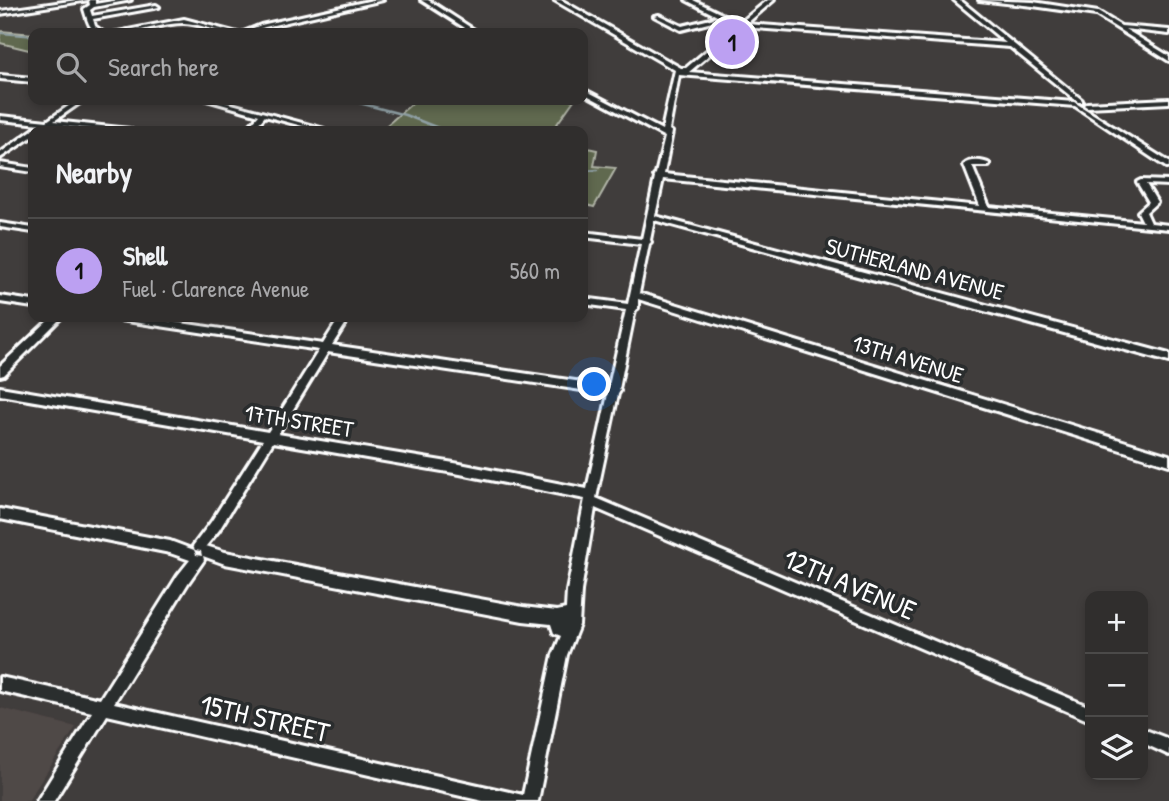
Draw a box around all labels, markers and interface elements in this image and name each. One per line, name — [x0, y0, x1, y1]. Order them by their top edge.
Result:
pin: 1 — [709, 16, 755, 68]
search box — [28, 28, 588, 105]
icon: search — [52, 48, 90, 86]
text: Search here — [108, 49, 219, 84]
text: Nearby — [56, 152, 132, 192]
street label: SUTHERLAND AVENUE — [823, 230, 1008, 307]
text: Shell — [123, 238, 167, 273]
text: 1 — [75, 255, 83, 286]
text: 560 m — [510, 255, 560, 286]
text: Fuel · Clarence Avenue — [123, 273, 309, 304]
street label: 13TH AVENUE — [849, 327, 968, 390]
your location — [577, 367, 611, 401]
street label: 17TH STREET — [243, 397, 356, 444]
street label: 12TH AVENUE — [778, 539, 922, 629]
map controls — [1085, 591, 1148, 780]
button: + — [1085, 591, 1148, 654]
button: − — [1085, 654, 1148, 717]
street label: 15TH STREET — [197, 685, 334, 751]
button: layers — [1085, 717, 1148, 780]

